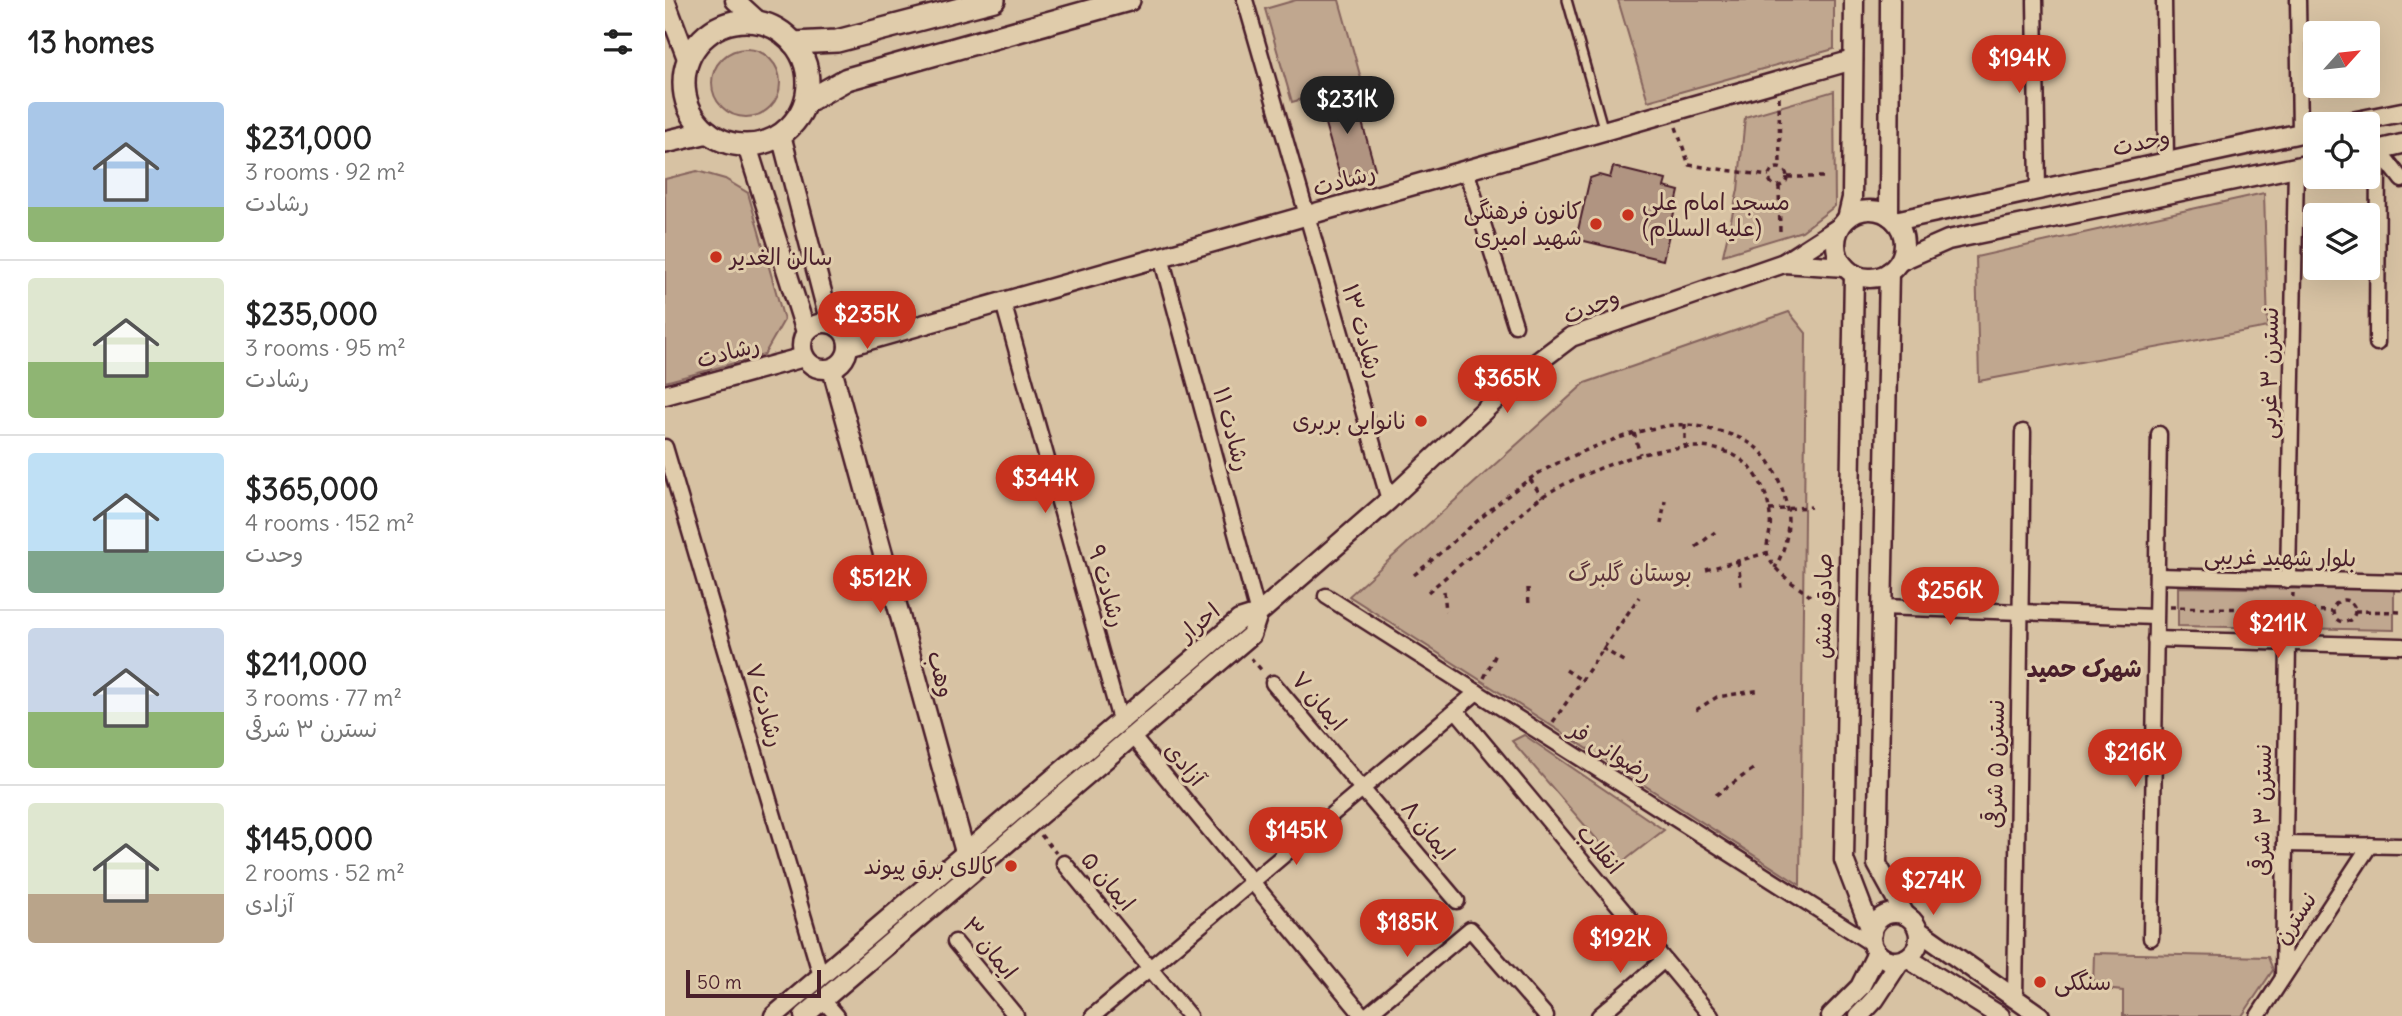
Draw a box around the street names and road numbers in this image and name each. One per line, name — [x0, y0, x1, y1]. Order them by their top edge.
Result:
street label: وحدت — [2109, 121, 2172, 162]
street label: رشادت — [1309, 157, 1379, 202]
street label: رشادت ۱۳ — [1336, 280, 1391, 381]
street label: وحدت — [1558, 281, 1623, 330]
street label: نسترن ۳ غربی — [2253, 307, 2285, 439]
street label: رشادت — [693, 329, 763, 374]
street label: رشادت ۱۱ — [1207, 383, 1258, 474]
street label: رشادت ۹ — [1082, 541, 1133, 630]
street label: بلوار شهید غریبی — [2204, 541, 2356, 573]
street label: صادق منش — [1807, 553, 1838, 659]
street label: احرار — [1170, 596, 1225, 649]
street label: وهب — [921, 647, 962, 700]
street label: رشادت ۷ — [740, 660, 791, 750]
street label: ایمان ۷ — [1286, 665, 1353, 736]
street label: نسترن ۵ شرقی — [1979, 699, 2010, 829]
street label: رضوانی فر — [1562, 713, 1658, 788]
street label: آزادی — [1159, 736, 1213, 793]
street label: نسترن ۳ شرقی — [2246, 744, 2277, 876]
street label: ایمان ۸ — [1395, 794, 1461, 866]
street label: انقلاب — [1571, 818, 1630, 880]
street label: ایمان ۵ — [1075, 845, 1142, 916]
street label: نسترن — [2267, 886, 2323, 950]
street label: ایمان ۳ — [956, 911, 1024, 985]

